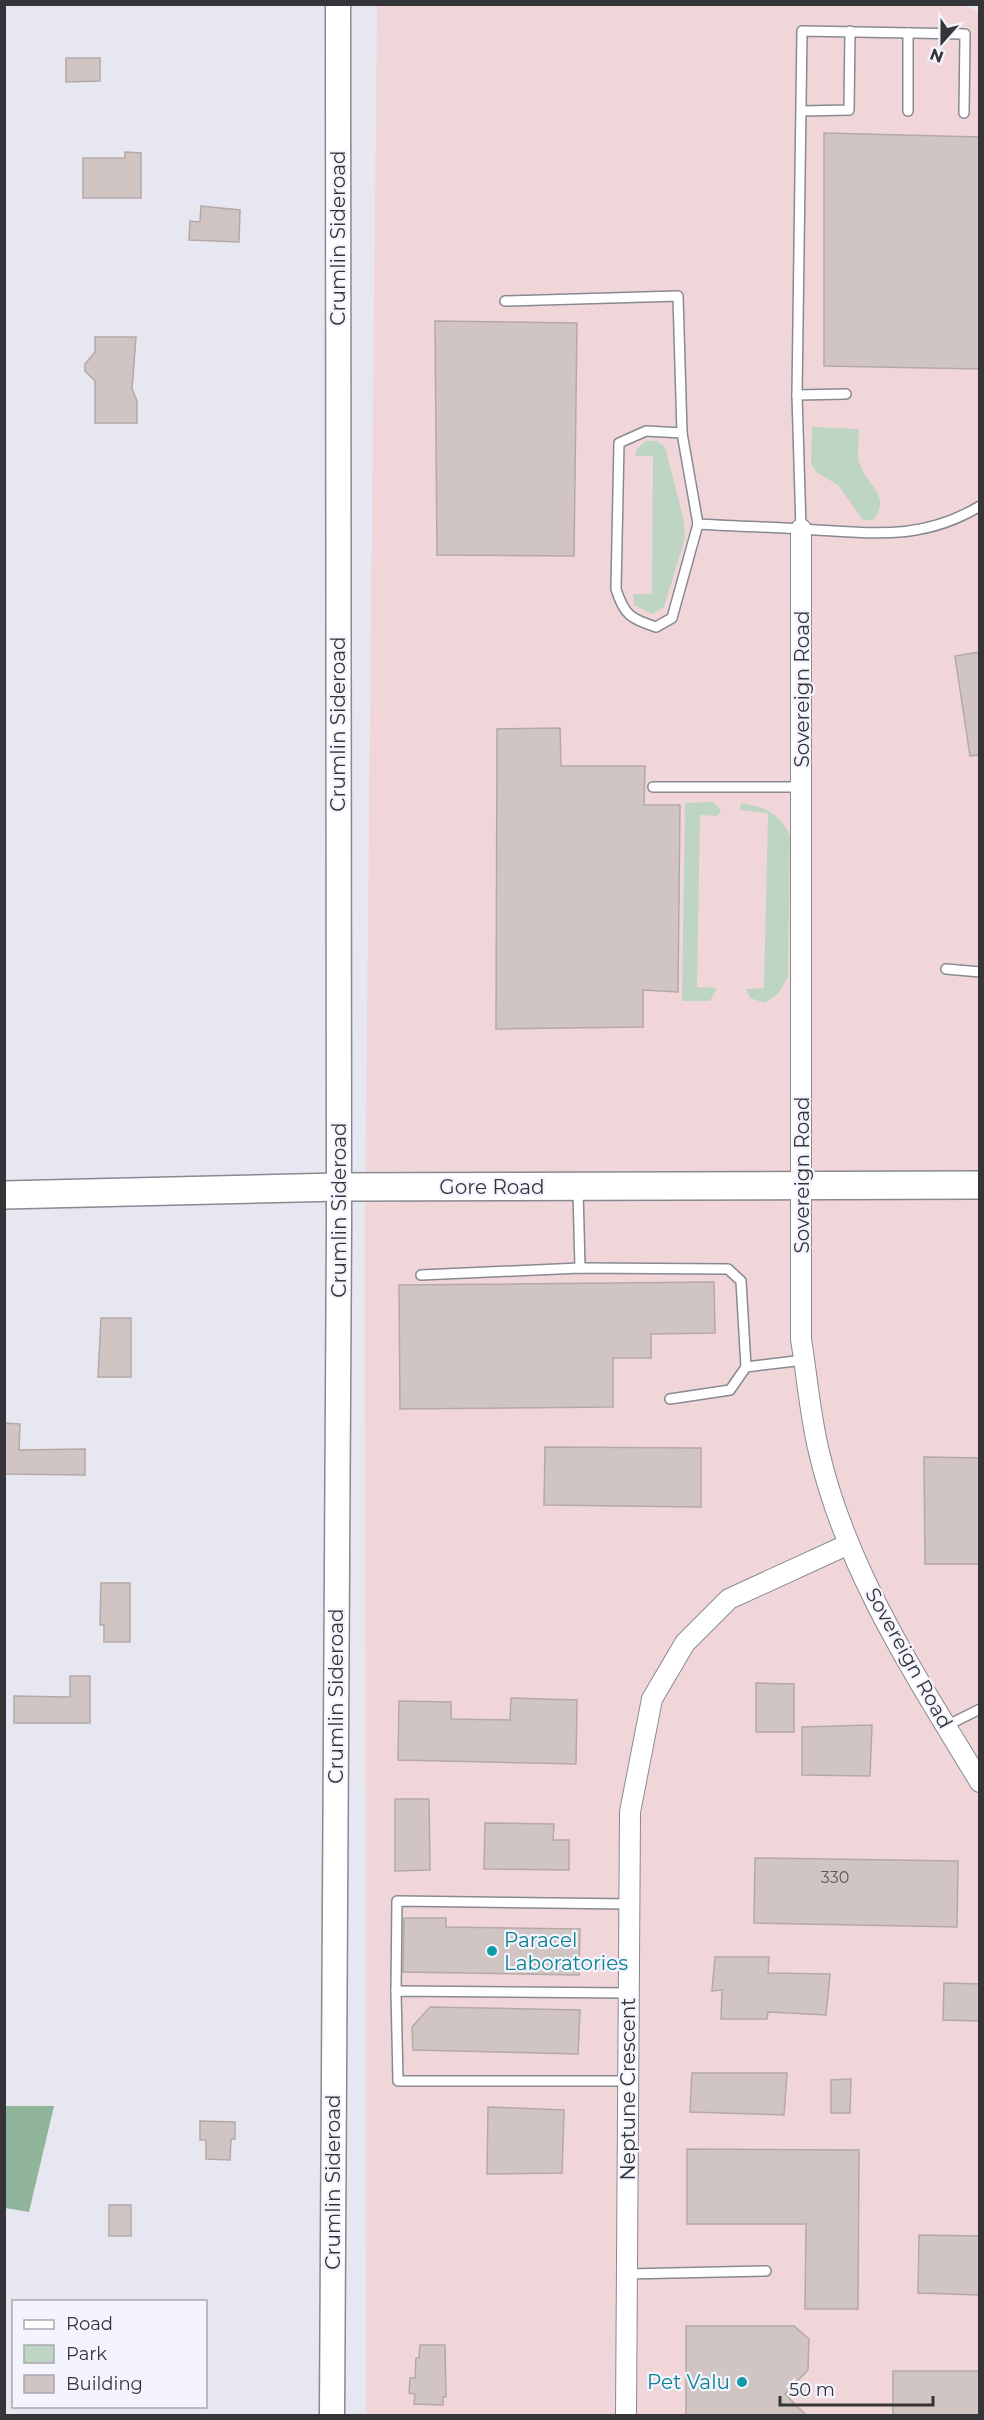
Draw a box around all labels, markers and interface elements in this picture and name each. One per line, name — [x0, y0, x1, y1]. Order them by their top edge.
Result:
north arrow — [912, 12, 972, 72]
text: N — [927, 44, 946, 67]
street label: Crumlin Sideroad — [326, 150, 350, 326]
street label: Sovereign Road — [790, 610, 814, 768]
street label: Crumlin Sideroad — [326, 636, 350, 812]
street label: Sovereign Road — [790, 1096, 814, 1254]
street label: Crumlin Sideroad — [327, 1122, 351, 1298]
street label: Gore Road — [439, 1175, 545, 1199]
street label: Sovereign Road — [860, 1583, 958, 1733]
street label: Crumlin Sideroad — [324, 1608, 348, 1784]
house number: 330 — [821, 1868, 849, 1887]
place label: Paracel Laboratories — [504, 1928, 628, 1975]
marker: Paracel Laboratories — [485, 1944, 499, 1958]
street label: Neptune Crescent — [616, 1998, 640, 2180]
street label: Crumlin Sideroad — [321, 2094, 345, 2270]
legend — [12, 2300, 207, 2408]
text: Road — [66, 2313, 113, 2335]
text: Park — [66, 2343, 107, 2365]
scale bar — [780, 2369, 933, 2407]
place label: Pet Valu — [647, 2370, 730, 2394]
text: Building — [66, 2373, 143, 2395]
marker: Pet Valu — [735, 2375, 749, 2389]
text: 50 m — [789, 2379, 835, 2401]

